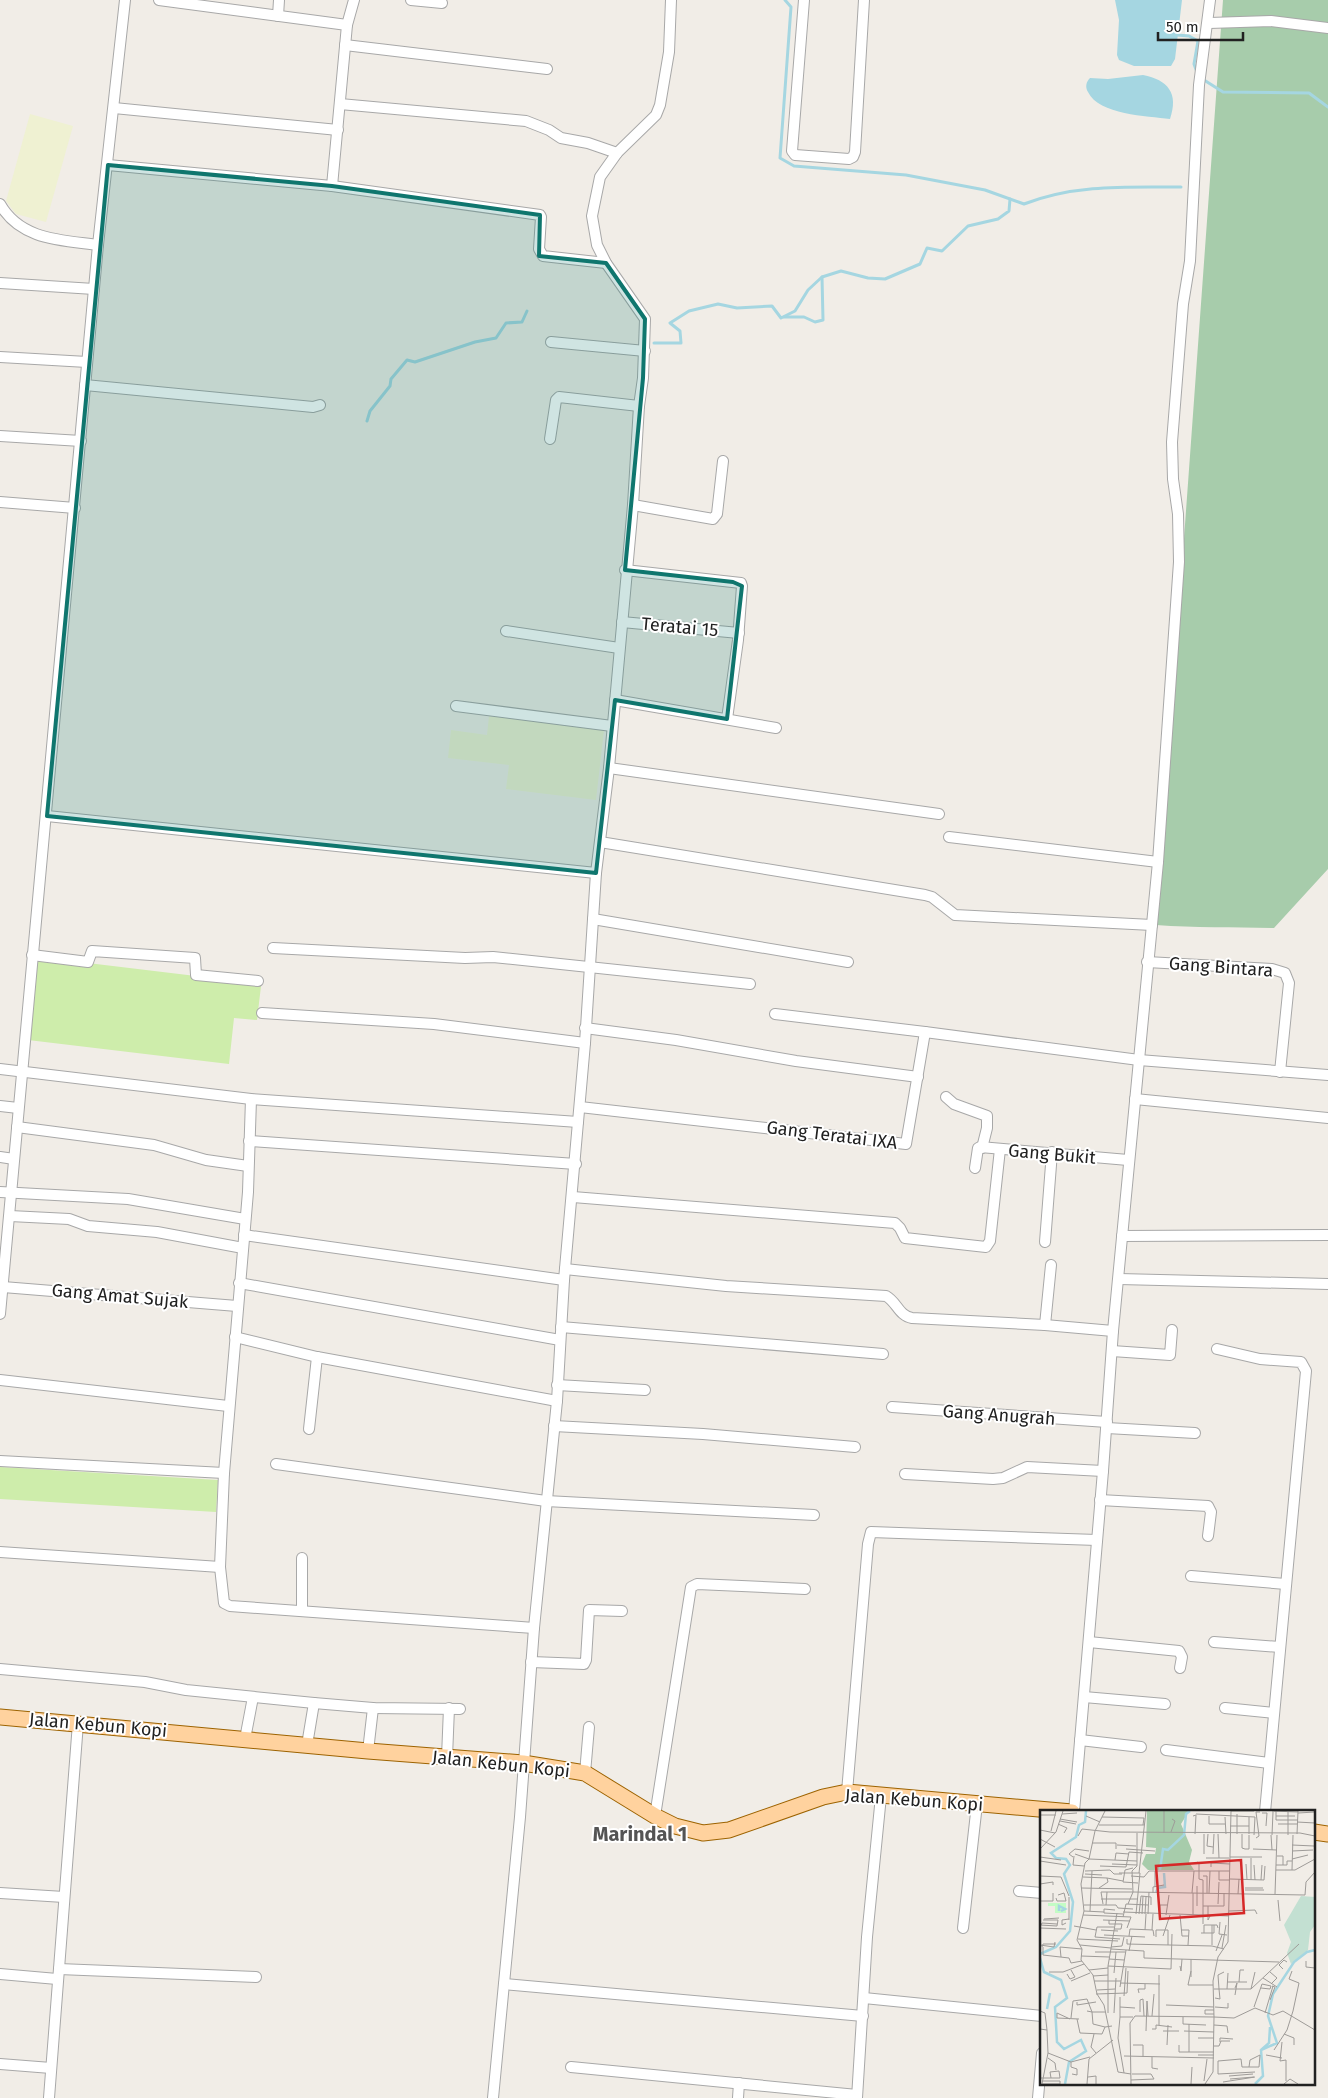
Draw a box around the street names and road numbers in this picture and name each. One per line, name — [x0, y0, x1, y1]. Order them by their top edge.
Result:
street label: Teratai 15 — [641, 613, 719, 641]
street label: Gang Bintara — [1168, 952, 1274, 982]
street label: Gang Teratai IXA — [765, 1116, 899, 1154]
street label: Gang Bukit — [1007, 1139, 1097, 1169]
street label: Gang Amat Sujak — [51, 1279, 190, 1313]
street label: Gang Anugrah — [942, 1400, 1056, 1430]
street label: Jalan Kebun Kopi — [28, 1708, 168, 1742]
street label: Jalan Kebun Kopi — [431, 1746, 571, 1782]
street label: Jalan Kebun Kopi — [844, 1784, 984, 1816]

